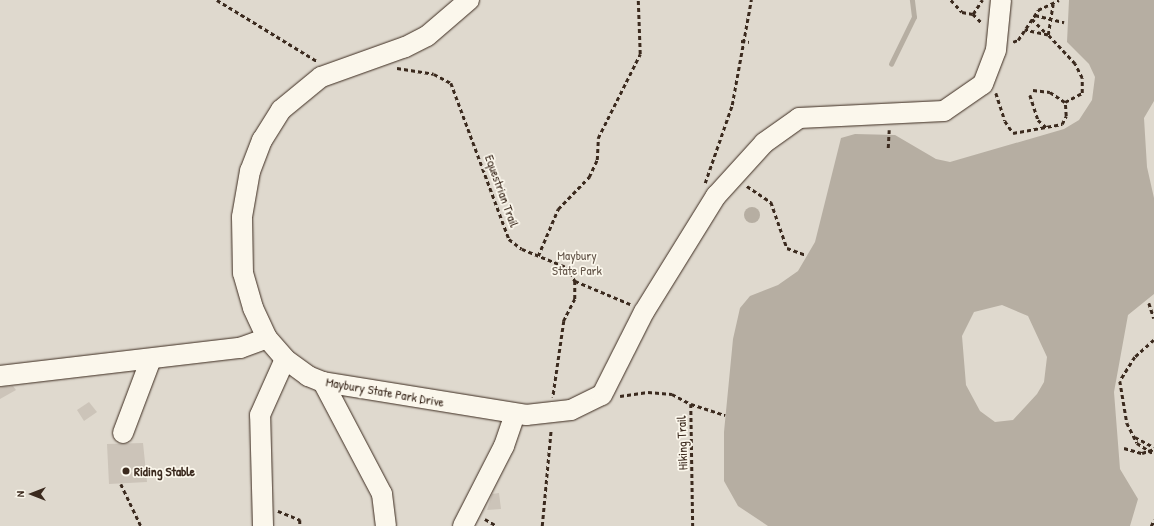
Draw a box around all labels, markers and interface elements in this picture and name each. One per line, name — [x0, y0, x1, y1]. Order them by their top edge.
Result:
street label: Equestrian Trail — [482, 153, 522, 229]
park label: Maybury State Park — [552, 248, 602, 279]
street label: Maybury State Park Drive — [325, 374, 445, 410]
street label: Hiking Trail — [673, 415, 691, 471]
place label: Riding Stable — [134, 463, 195, 479]
marker: Riding Stable — [121, 466, 131, 476]
north arrow — [12, 474, 52, 514]
text: N — [13, 491, 27, 497]

